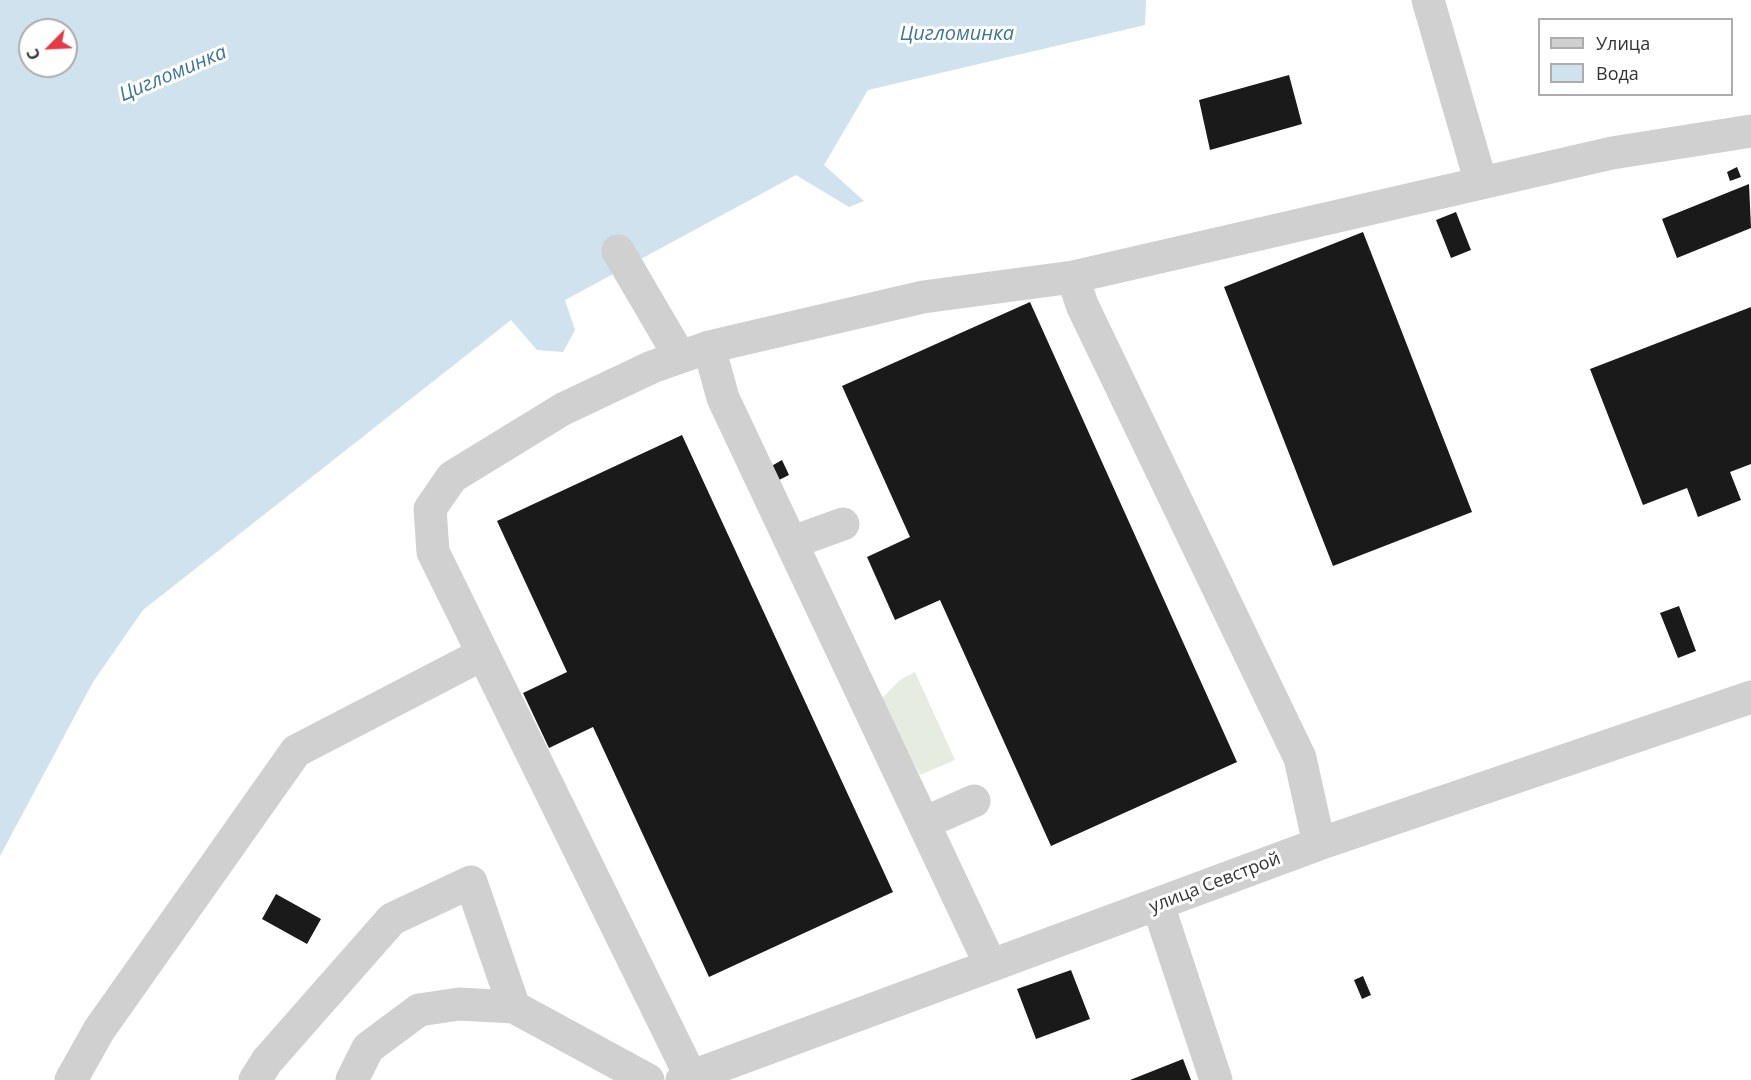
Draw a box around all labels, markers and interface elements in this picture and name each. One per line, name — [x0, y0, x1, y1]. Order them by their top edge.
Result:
north arrow — [18, 18, 78, 78]
legend — [1538, 18, 1733, 96]
water label: Цигломинка — [900, 22, 1014, 46]
text: Улица — [1596, 31, 1650, 55]
water label: Цигломинка — [116, 41, 230, 107]
text: С — [21, 45, 46, 64]
text: Вода — [1596, 61, 1639, 85]
street label: улица Севстрой — [1146, 848, 1284, 918]

